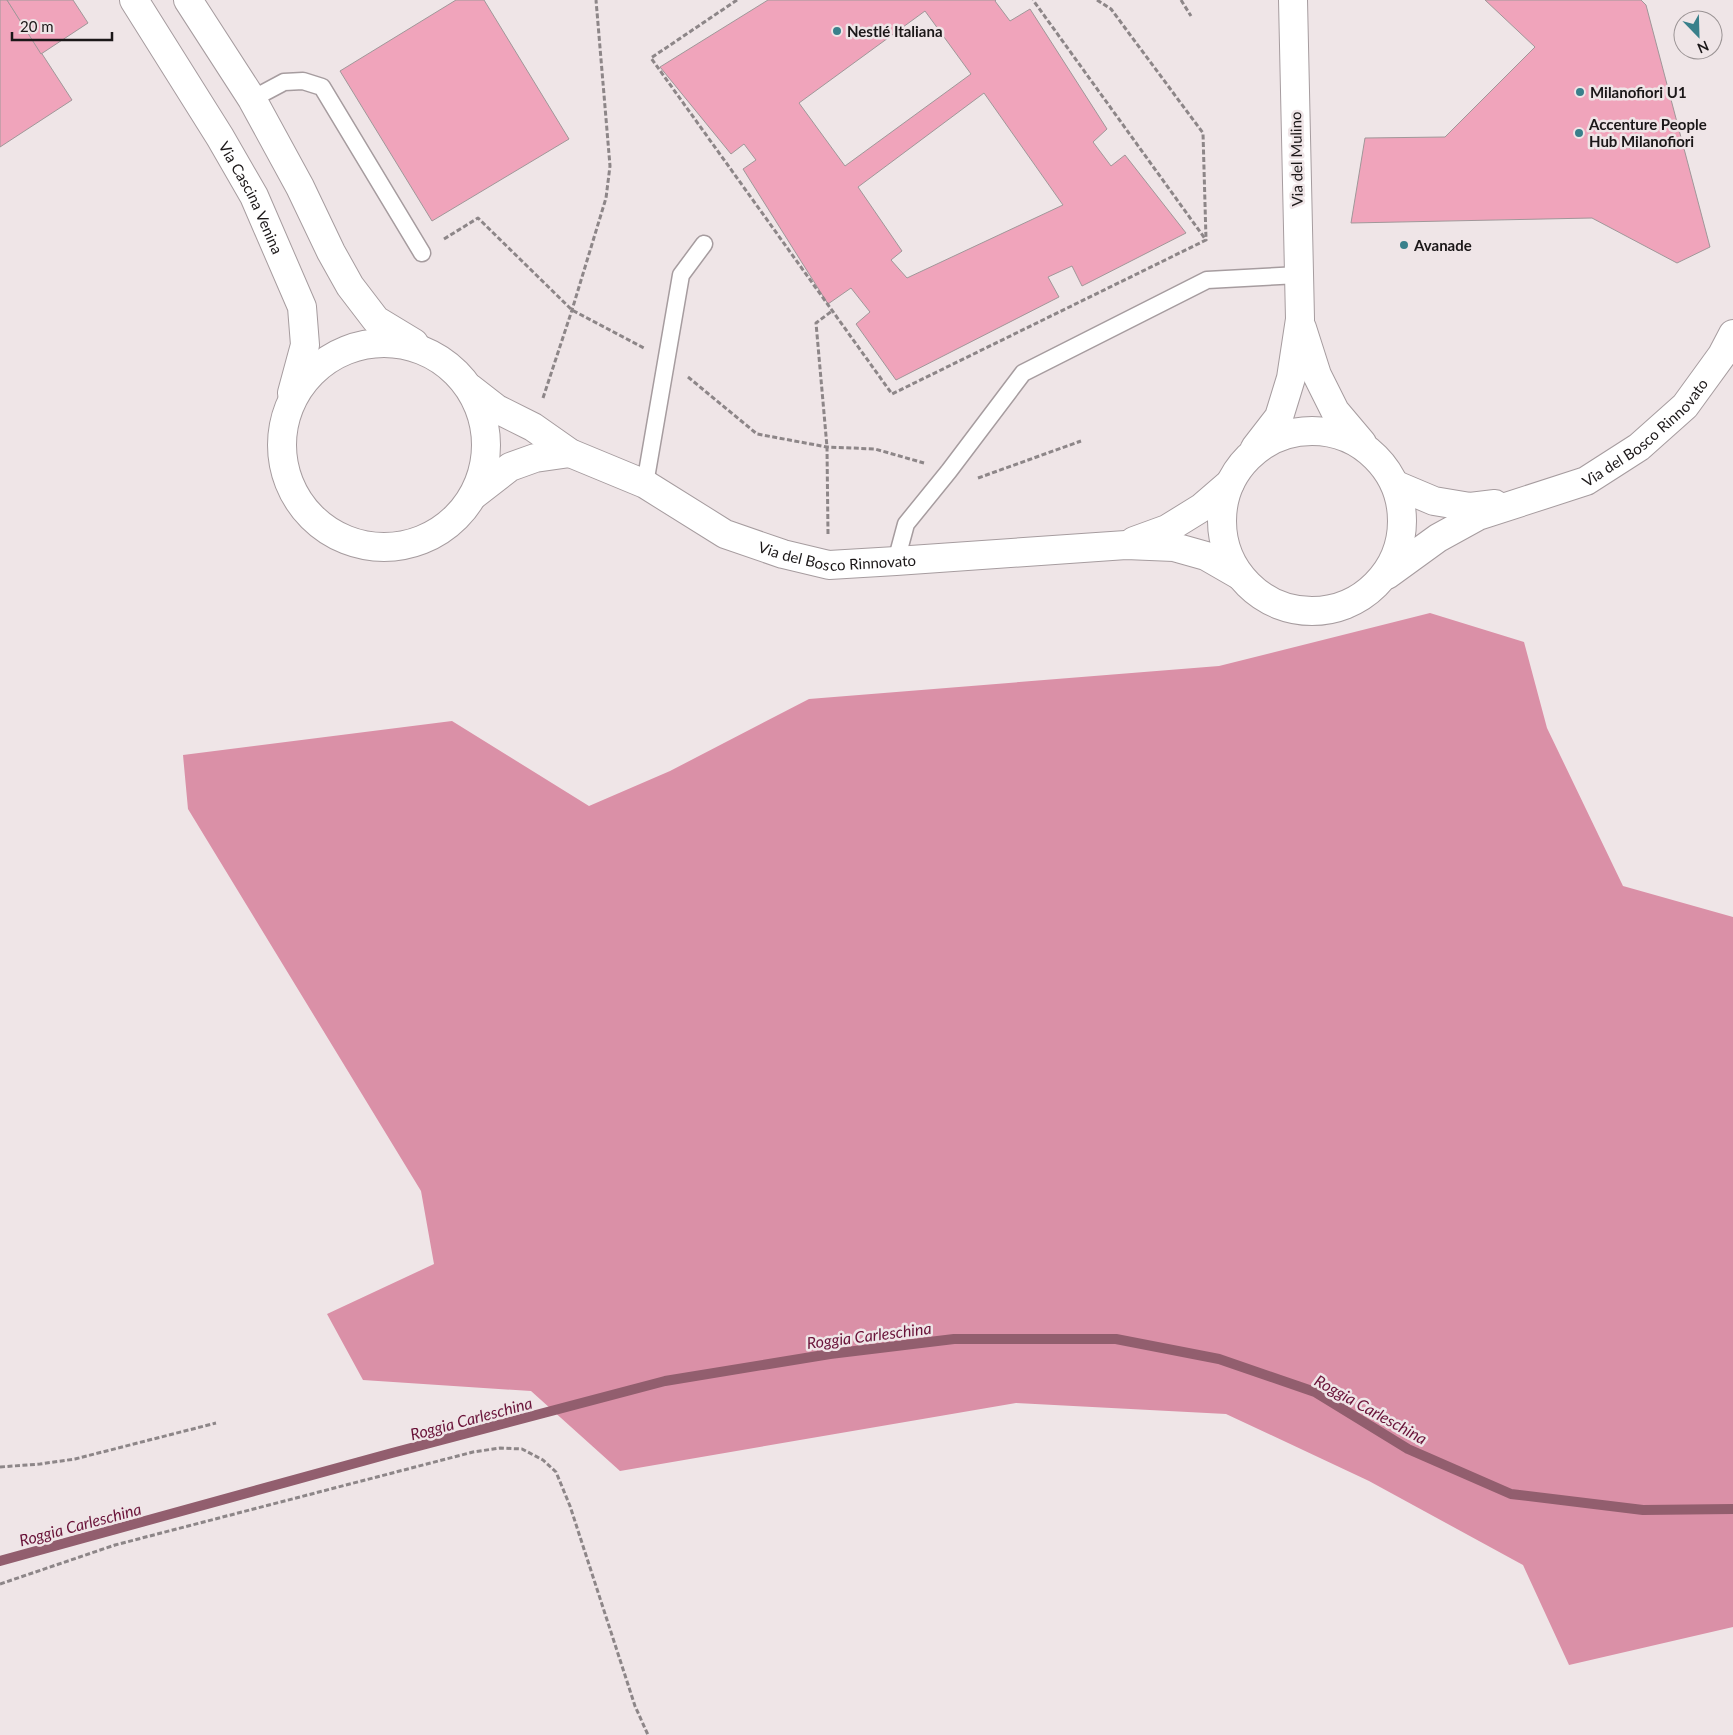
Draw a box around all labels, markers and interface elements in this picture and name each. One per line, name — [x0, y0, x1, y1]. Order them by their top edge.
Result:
scale bar — [12, 10, 112, 42]
north arrow — [1673, 10, 1723, 60]
text: 20 m — [20, 17, 54, 35]
place label: Nestlé Italiana — [847, 22, 943, 40]
marker: Nestlé Italiana — [831, 25, 843, 37]
text: N — [1695, 37, 1712, 57]
place label: Milanofiori U1 — [1590, 83, 1687, 101]
marker: Milanofiori U1 — [1574, 86, 1586, 98]
street label: Via del Mulino — [1286, 111, 1306, 207]
place label: Accenture People Hub Milanofiori — [1588, 115, 1707, 150]
marker: Accenture People Hub Milanofiori — [1573, 127, 1585, 139]
street label: Via Cascina Venina — [215, 138, 287, 257]
place label: Avanade — [1413, 236, 1472, 254]
marker: Avanade — [1398, 239, 1410, 251]
street label: Via del Bosco Rinnovato — [1579, 375, 1711, 490]
street label: Via del Bosco Rinnovato — [756, 537, 916, 574]
water label: Roggia Carleschina — [806, 1318, 932, 1352]
water label: Roggia Carleschina — [1312, 1370, 1430, 1448]
water label: Roggia Carleschina — [408, 1393, 534, 1443]
water label: Roggia Carleschina — [17, 1499, 143, 1549]

